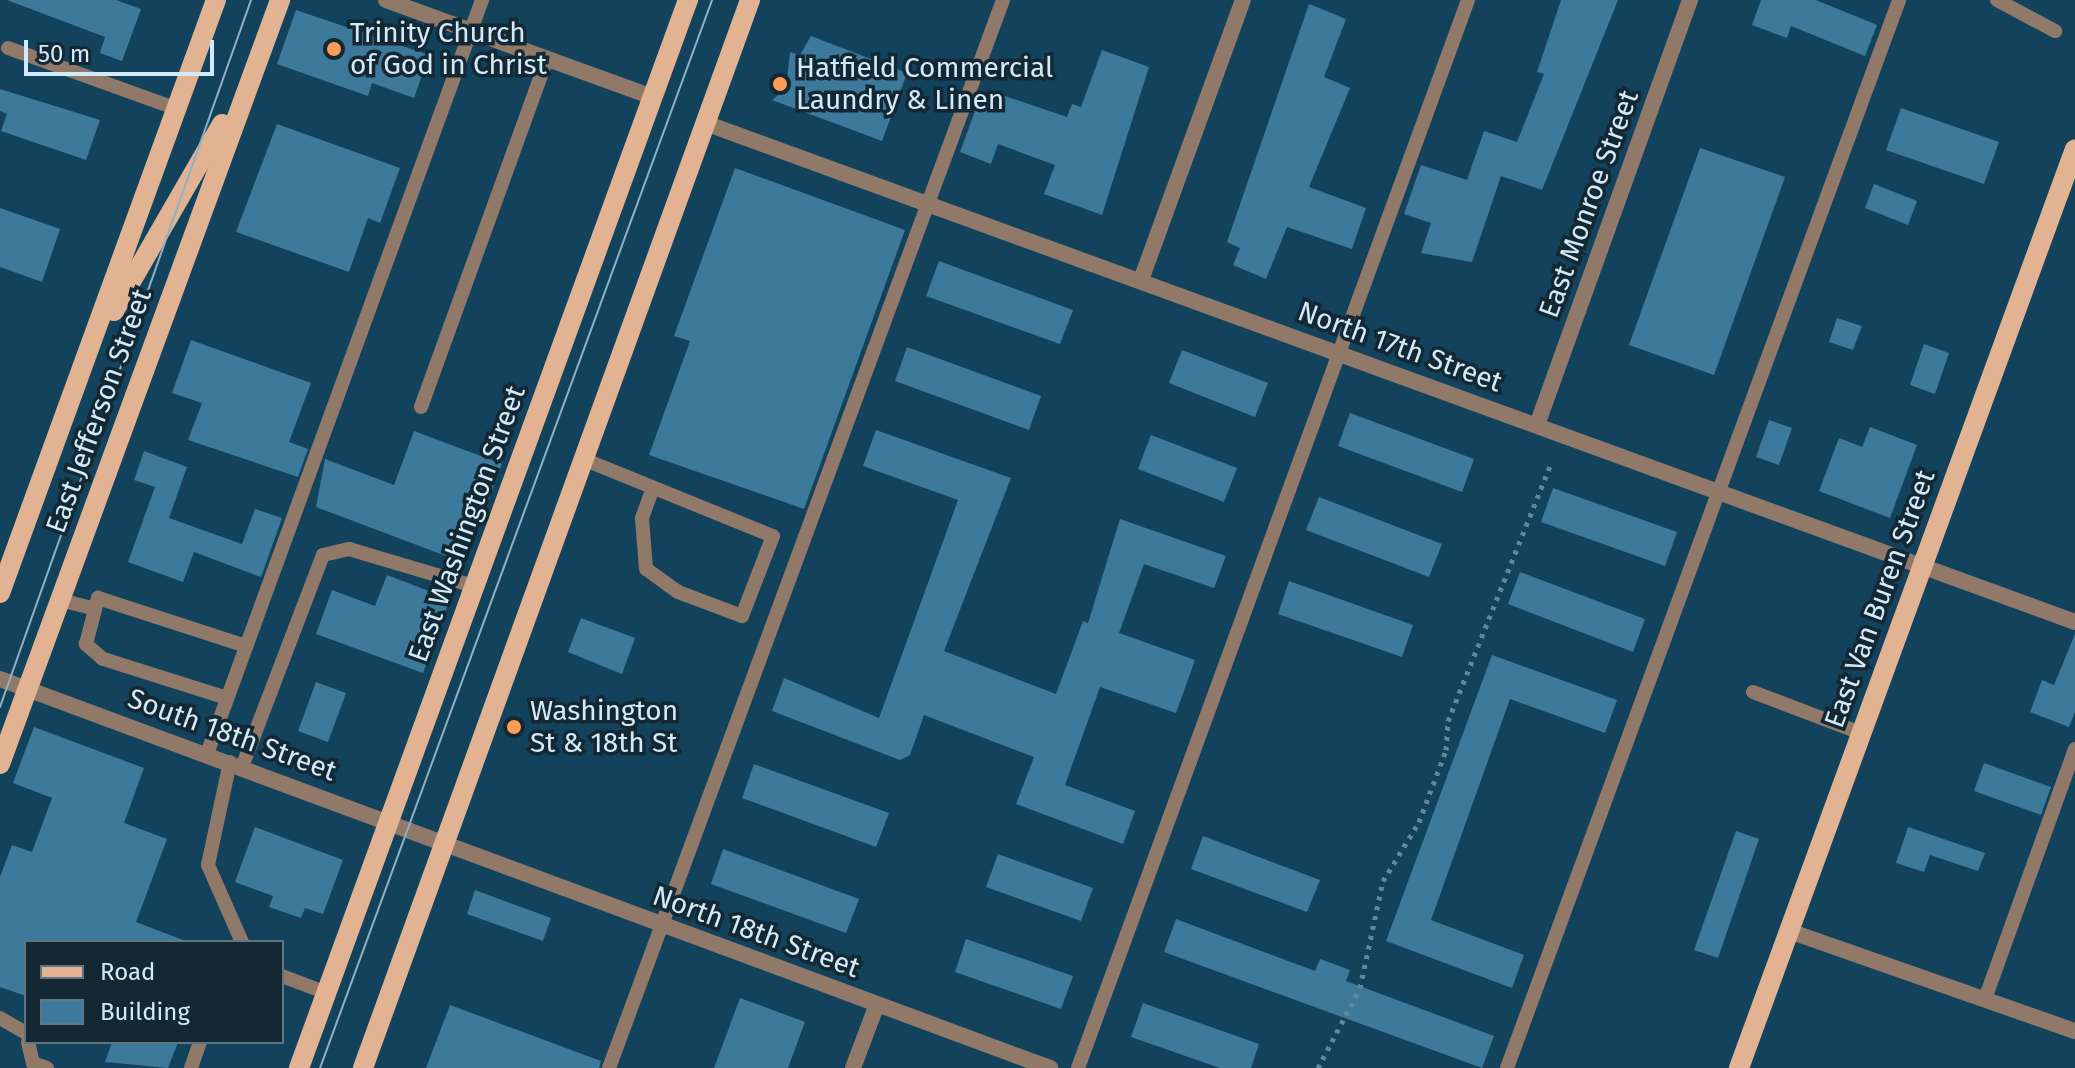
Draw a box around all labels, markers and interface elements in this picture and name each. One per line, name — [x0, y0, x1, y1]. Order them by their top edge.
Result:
place label: Trinity Church of God in Christ — [350, 16, 547, 82]
scale bar — [28, 24, 218, 74]
text: 50 m — [38, 40, 90, 68]
marker: Trinity Church of God in Christ — [325, 40, 343, 58]
place label: Hatfield Commercial Laundry & Linen — [796, 51, 1053, 117]
marker: Hatfield Commercial Laundry & Linen — [771, 75, 789, 93]
street label: East Monroe Street — [1532, 86, 1646, 322]
street label: East Jefferson Street — [39, 284, 159, 538]
street label: North 17th Street — [1293, 295, 1507, 399]
street label: East Washington Street — [401, 381, 533, 667]
street label: East Van Buren Street — [1818, 465, 1942, 733]
street label: South 18th Street — [123, 682, 341, 788]
place label: Washington St & 18th St — [530, 694, 678, 760]
marker: Washington St & 18th St — [505, 718, 523, 736]
street label: North 18th Street — [648, 879, 864, 985]
legend — [24, 940, 284, 1044]
text: Road — [100, 958, 155, 986]
text: Building — [100, 998, 190, 1026]

